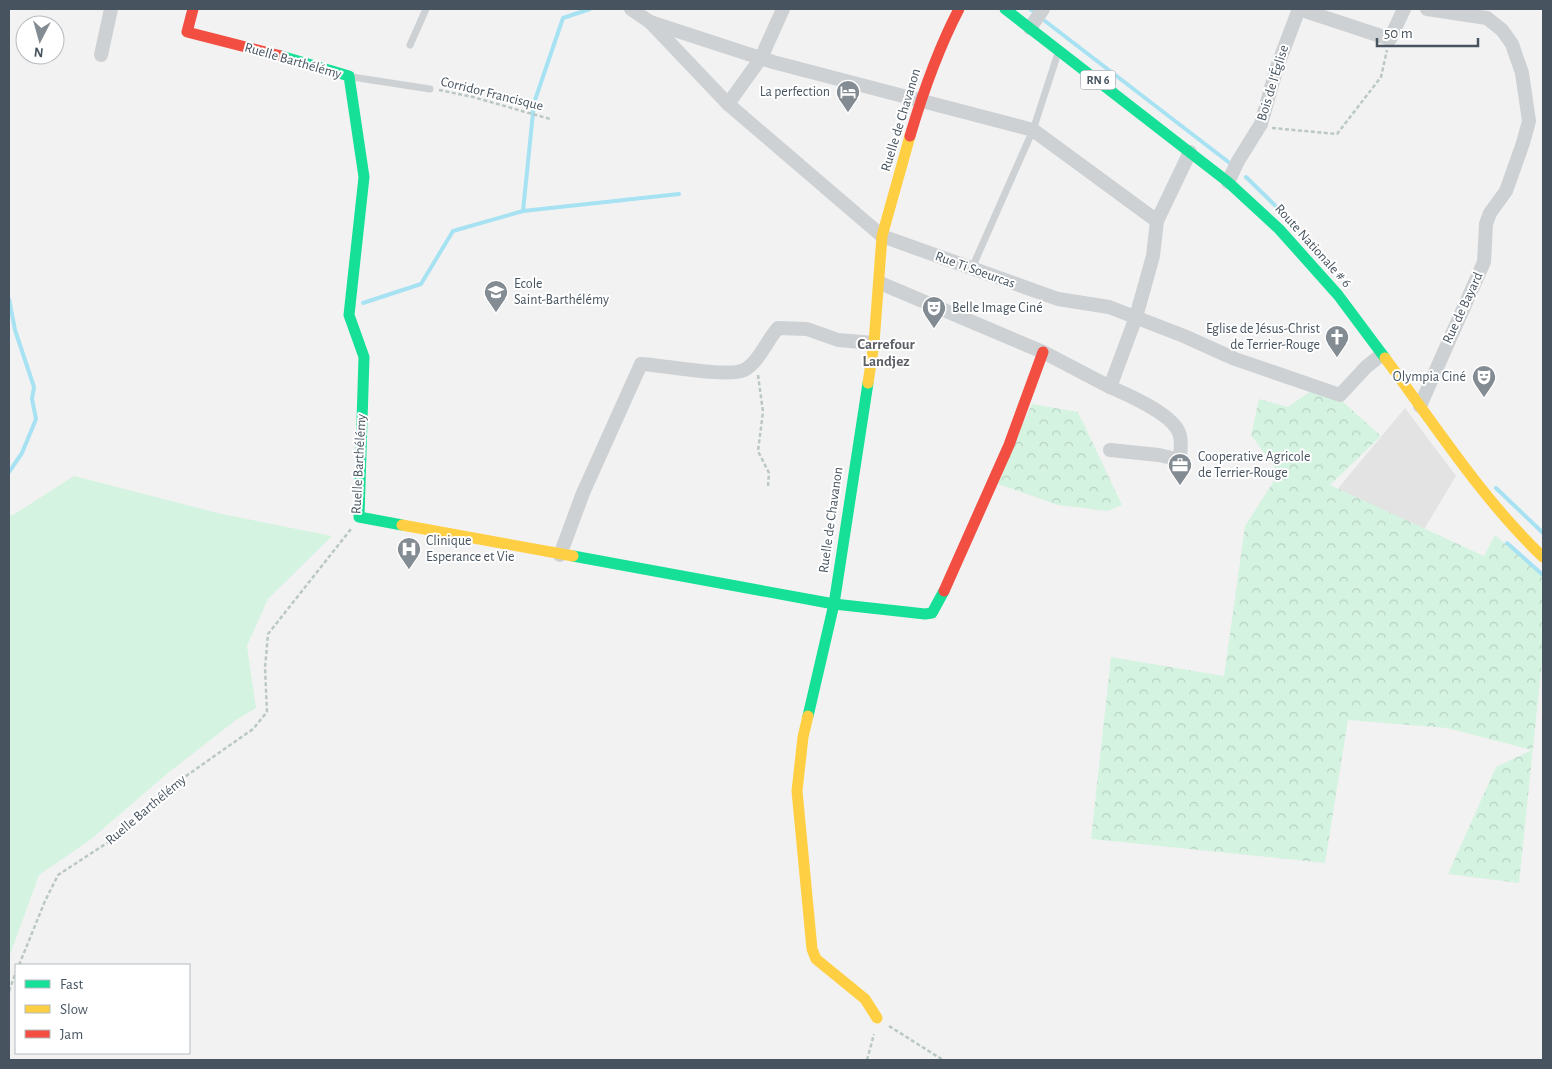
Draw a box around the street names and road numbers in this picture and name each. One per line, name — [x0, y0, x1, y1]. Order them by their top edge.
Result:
street label: Ruelle Barthélémy — [243, 40, 343, 82]
street label: Bois de l'Église — [1252, 43, 1291, 123]
street label: Ruelle de Chavanon — [879, 67, 923, 173]
road number: RN 6 — [1080, 70, 1116, 90]
street label: Corridor Francisque — [439, 74, 545, 114]
street label: Route Nationale # 6 — [1272, 202, 1354, 290]
street label: Rue Ti Soeurcas — [933, 249, 1017, 291]
street label: Rue de Bayard — [1440, 270, 1486, 346]
street label: Ruelle Barthélémy — [349, 414, 369, 514]
street label: Ruelle de Chavanon — [817, 466, 845, 574]
street label: Ruelle Barthélémy — [103, 772, 189, 848]

